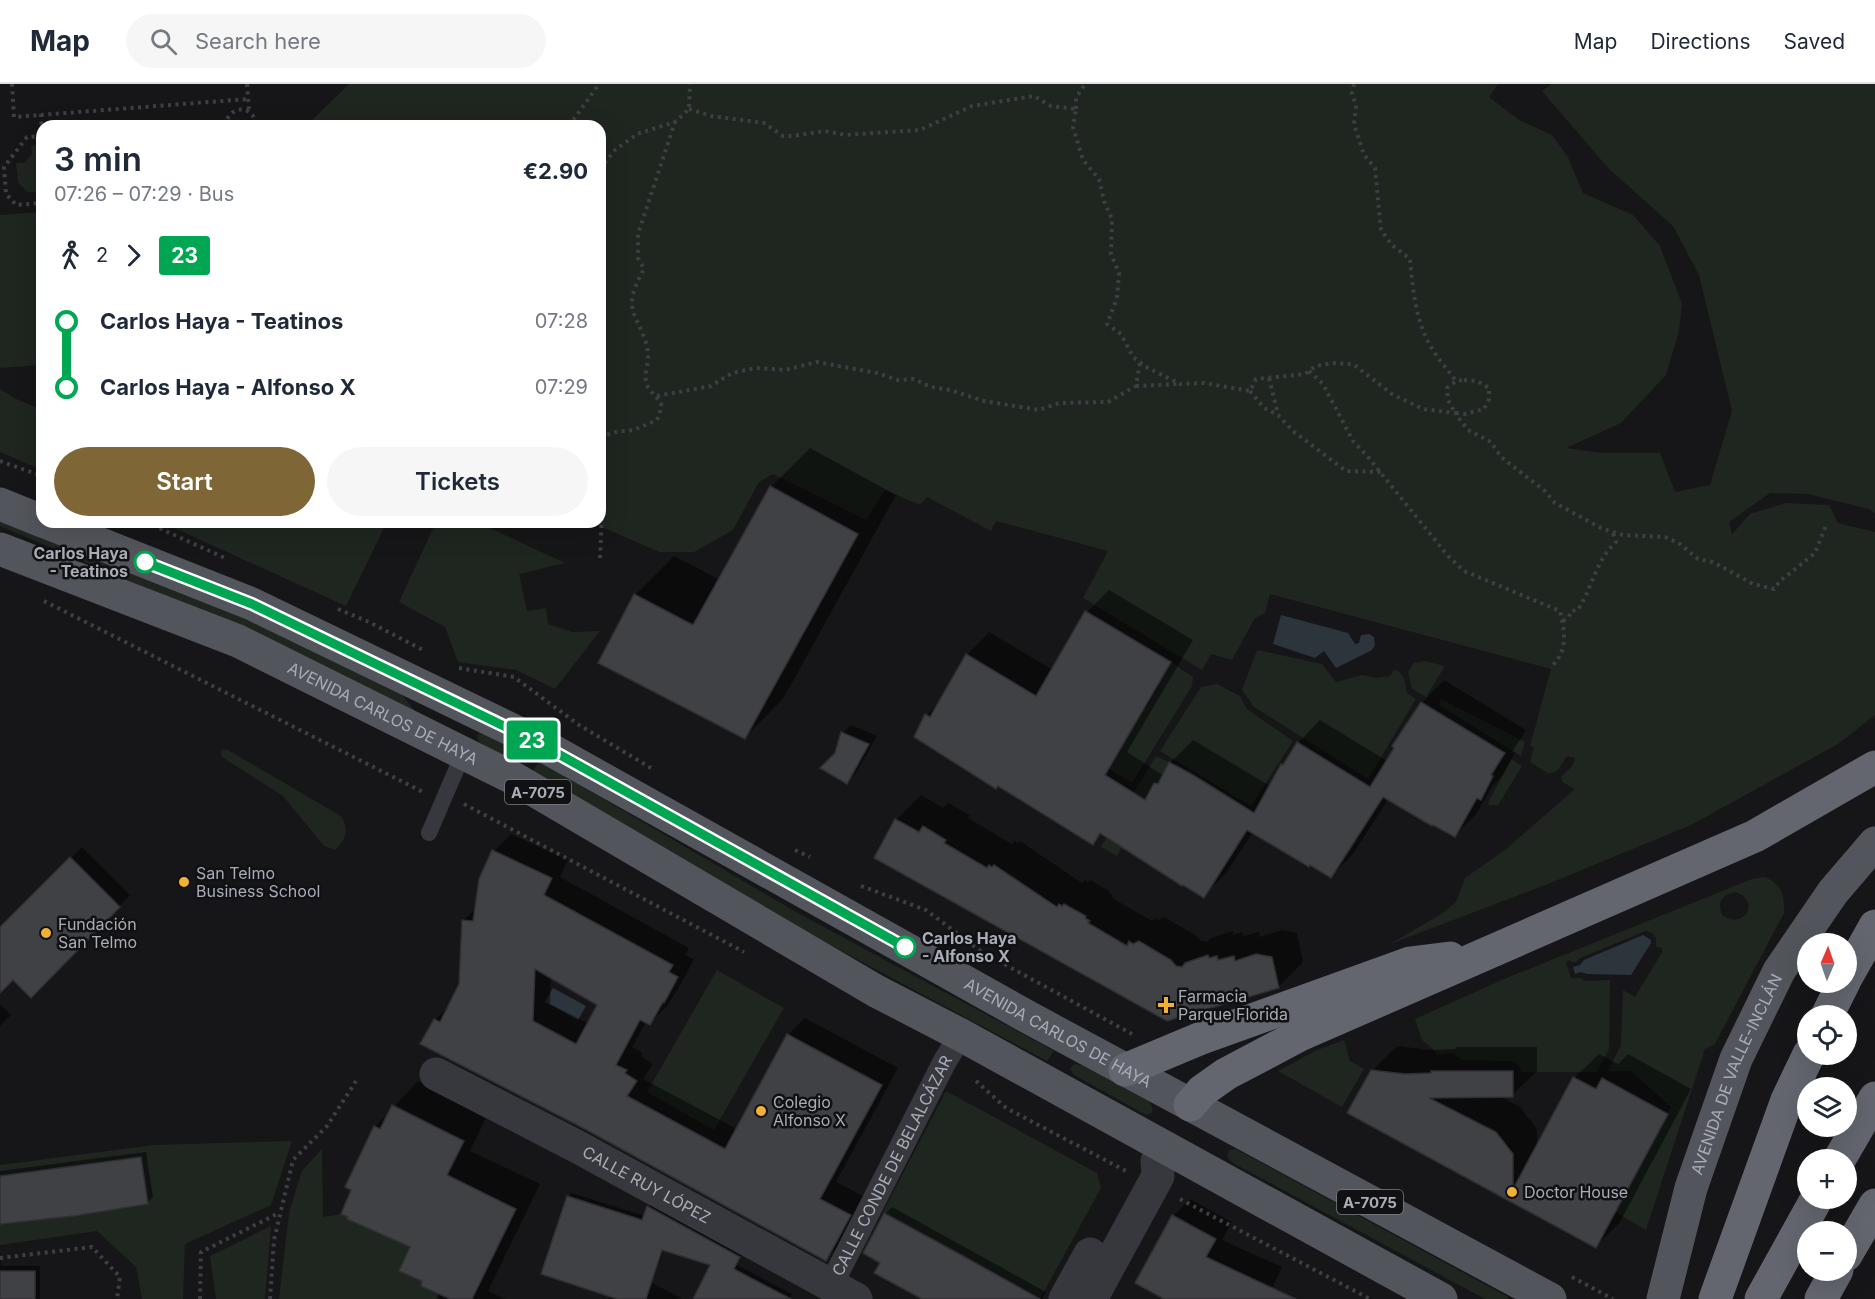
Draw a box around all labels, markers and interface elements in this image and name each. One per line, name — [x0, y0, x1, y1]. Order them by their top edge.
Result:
search box — [126, 14, 546, 68]
text: Map — [30, 24, 90, 58]
icon: search — [147, 25, 180, 58]
text: Search here — [195, 28, 321, 54]
text: Map — [1574, 29, 1617, 54]
text: Directions — [1650, 29, 1751, 54]
text: Saved — [1784, 29, 1845, 54]
text: 3 min — [54, 139, 142, 179]
text: €2.90 — [523, 158, 588, 184]
text: 07:26 – 07:29 · Bus — [54, 182, 234, 206]
icon: walk — [54, 239, 87, 272]
icon: forward — [117, 239, 150, 272]
text: 2 — [96, 243, 108, 267]
text: 23 — [171, 243, 198, 268]
text: Carlos Haya - Teatinos — [100, 308, 343, 334]
text: 07:28 — [535, 309, 588, 333]
text: Carlos Haya - Alfonso X — [100, 374, 356, 400]
text: 07:29 — [535, 375, 588, 399]
button: Start — [54, 447, 315, 516]
button: Tickets — [327, 447, 588, 516]
place label: Carlos Haya - Teatinos — [33, 543, 128, 581]
marker: Carlos Haya - Teatinos — [134, 551, 156, 573]
street label: AVENIDA CARLOS DE HAYA — [284, 657, 481, 769]
line badge: 23 — [505, 720, 559, 760]
text: 23 — [519, 728, 545, 753]
road number: A-7075 — [505, 780, 571, 804]
place label: San Telmo Business School — [196, 863, 320, 901]
marker: San Telmo Business School — [177, 875, 191, 889]
place label: Fundación San Telmo — [58, 914, 137, 952]
marker: Fundación San Telmo — [39, 926, 53, 940]
place label: Carlos Haya - Alfonso X — [922, 928, 1017, 966]
north arrow — [1797, 933, 1857, 993]
map controls — [1797, 933, 1857, 1281]
marker: Carlos Haya - Alfonso X — [894, 936, 916, 958]
street label: AVENIDA DE VALLE-INCLÁN — [1686, 970, 1786, 1177]
street label: AVENIDA CARLOS DE HAYA — [961, 974, 1155, 1092]
place label: Farmacia Parque Florida — [1178, 986, 1288, 1024]
marker: Farmacia Parque Florida — [1159, 998, 1173, 1012]
button: locate — [1797, 1005, 1857, 1065]
street label: CALLE CONDE DE BELALCÁZAR — [827, 1052, 956, 1279]
button: layers — [1797, 1077, 1857, 1137]
place label: Colegio Alfonso X — [773, 1092, 846, 1130]
marker: Colegio Alfonso X — [754, 1104, 768, 1118]
street label: CALLE RUY LÓPEZ — [579, 1142, 714, 1228]
button: + — [1797, 1149, 1857, 1209]
place label: Doctor House — [1524, 1182, 1628, 1202]
marker: Doctor House — [1505, 1185, 1519, 1199]
road number: A-7075 — [1337, 1190, 1403, 1214]
button: − — [1797, 1221, 1857, 1281]

